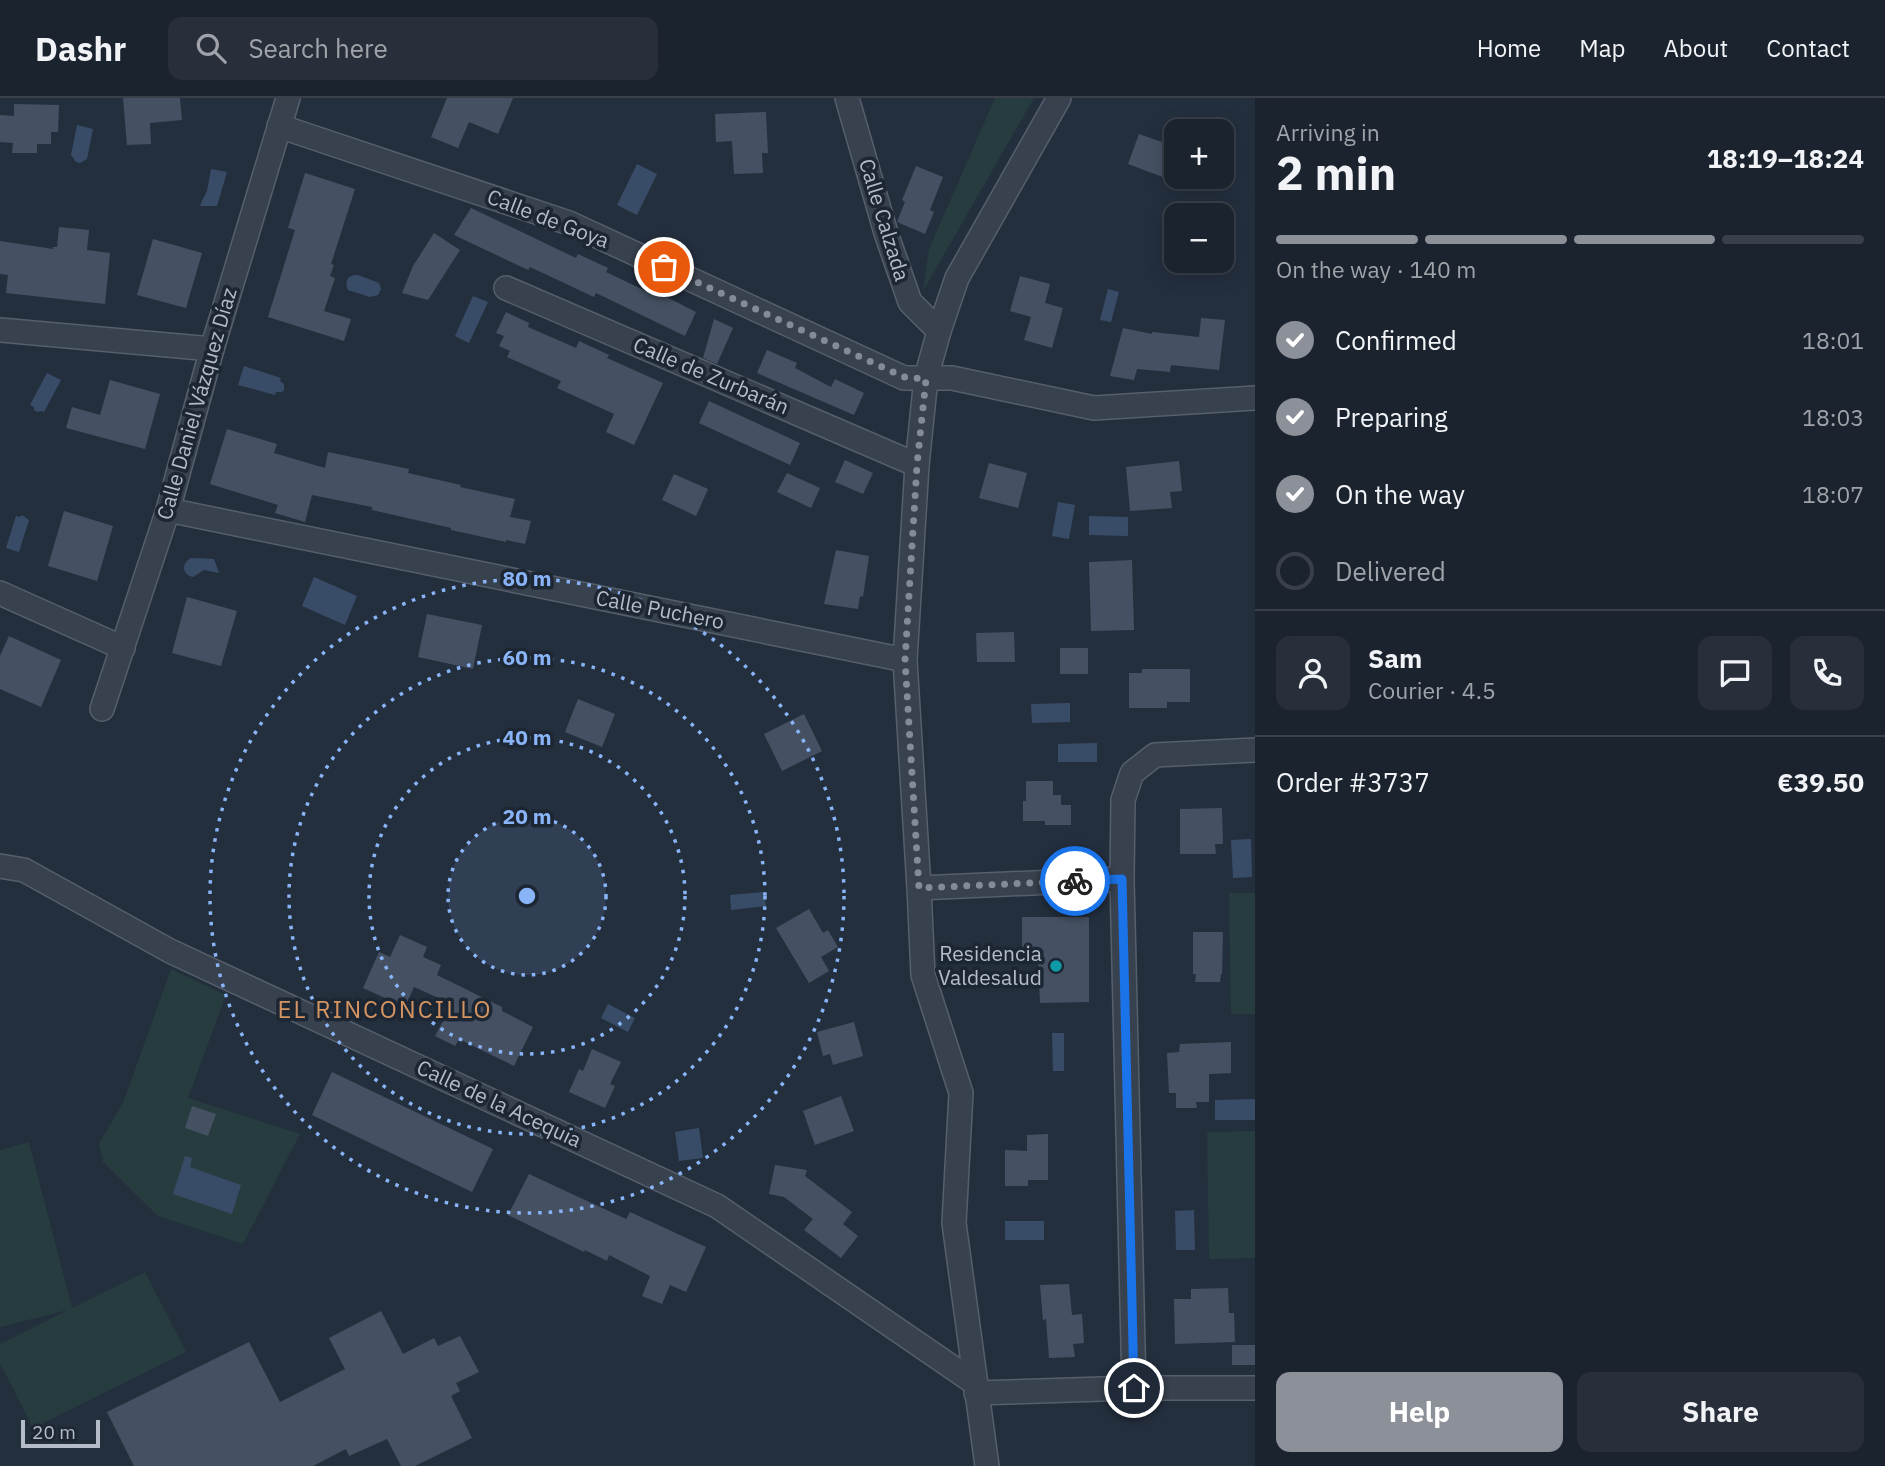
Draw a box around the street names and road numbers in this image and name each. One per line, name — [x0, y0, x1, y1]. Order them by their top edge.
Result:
street label: Calle Calzada — [853, 155, 917, 284]
street label: Calle de Goya — [483, 182, 613, 254]
street label: Calle Daniel Vázquez Díaz — [149, 284, 243, 523]
street label: Calle de Zurbarán — [629, 330, 794, 421]
street label: Calle Puchero — [594, 583, 727, 635]
street label: Calle de la Acequia — [413, 1053, 586, 1154]

